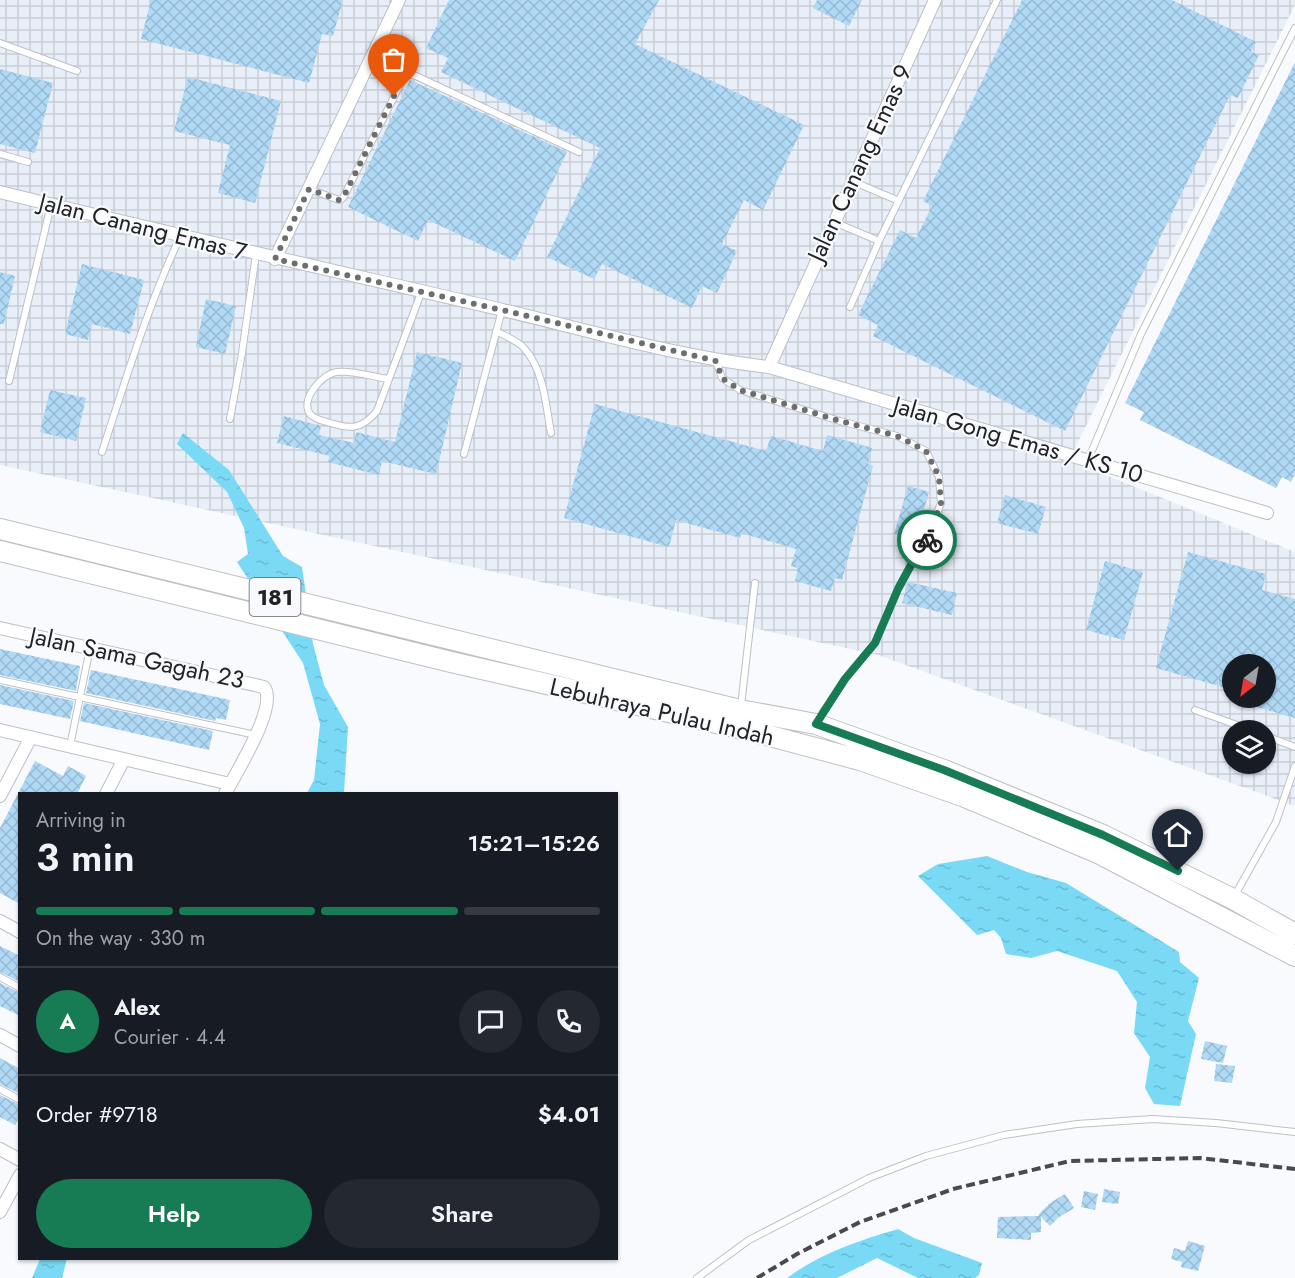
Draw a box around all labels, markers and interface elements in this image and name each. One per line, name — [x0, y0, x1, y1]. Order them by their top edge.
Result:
pin — [368, 34, 419, 96]
icon: bag — [377, 43, 410, 76]
street label: Jalan Canang Emas 9 — [797, 58, 921, 270]
street label: Jalan Canang Emas 7 — [33, 183, 251, 269]
street label: Jalan Gong Emas / KS 10 — [886, 386, 1147, 492]
courier — [897, 510, 957, 570]
icon: bike — [911, 524, 944, 557]
road number: 181 — [250, 578, 300, 616]
street label: Jalan Sama Gagah 23 — [24, 617, 247, 697]
north arrow — [1222, 654, 1276, 708]
map controls — [1222, 654, 1276, 774]
street label: Lebuhraya Pulau Indah — [546, 669, 778, 754]
button: layers — [1222, 720, 1276, 774]
text: Arriving in — [36, 806, 126, 835]
pin — [1152, 809, 1203, 871]
icon: home — [1161, 818, 1194, 851]
text: 15:21–15:26 — [468, 827, 600, 859]
text: 3 min — [36, 829, 135, 886]
text: On the way · 330 m — [36, 924, 205, 953]
button: chat — [459, 990, 522, 1053]
button: phone — [537, 990, 600, 1053]
text: Alex — [114, 991, 160, 1023]
text: A — [59, 1005, 76, 1037]
text: Courier · 4.4 — [114, 1023, 226, 1052]
text: Order #9718 — [36, 1098, 158, 1130]
text: $4.01 — [538, 1098, 600, 1130]
button: Help — [36, 1179, 312, 1248]
button: Share — [324, 1179, 600, 1248]

